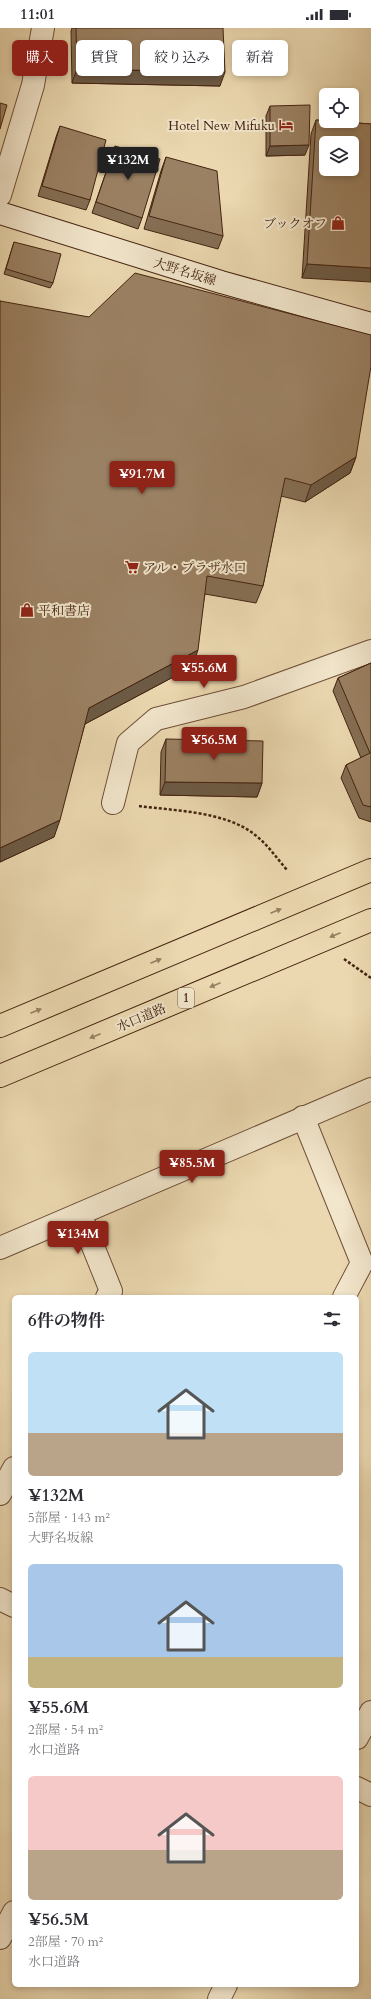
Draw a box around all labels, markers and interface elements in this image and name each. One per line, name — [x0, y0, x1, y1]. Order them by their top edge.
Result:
text: 11:01 — [20, 4, 55, 24]
chip: 購入 — [12, 40, 68, 76]
chip: 賃貸 — [76, 40, 132, 76]
chip: 絞り込み — [140, 40, 224, 76]
chip: 新着 — [232, 40, 288, 76]
map controls — [319, 88, 359, 176]
button: locate — [319, 88, 359, 128]
place label: Hotel New Mifuku — [168, 117, 275, 135]
hotel icon: Hotel New Mifuku — [278, 117, 294, 133]
button: layers — [319, 136, 359, 176]
pin: ¥132M — [100, 147, 156, 181]
text: ¥132M — [107, 151, 149, 169]
place label: ブックオフ — [263, 215, 327, 233]
shop icon: ブックオフ — [330, 215, 346, 231]
street label: 大野名坂線 — [151, 254, 218, 290]
pin: ¥91.7M — [109, 461, 175, 495]
text: ¥91.7M — [119, 465, 165, 483]
supermarket icon: アル・プラザ水口 — [124, 559, 140, 575]
place label: アル・プラザ水口 — [143, 559, 246, 577]
shop icon: 平和書店 — [19, 602, 35, 618]
place label: 平和書店 — [38, 602, 90, 620]
pin: ¥55.6M — [171, 655, 237, 689]
text: ¥55.6M — [181, 659, 227, 677]
pin: ¥56.5M — [181, 727, 247, 761]
text: ¥56.5M — [191, 731, 237, 749]
one-way arrow — [271, 908, 282, 914]
one-way arrow — [329, 932, 341, 938]
one-way arrow — [151, 957, 163, 963]
one-way arrow — [209, 983, 221, 989]
road number: 1 — [178, 988, 194, 1008]
street label: 水口道路 — [114, 999, 169, 1036]
one-way arrow — [30, 1007, 42, 1014]
one-way arrow — [90, 1033, 101, 1039]
pin: ¥85.5M — [159, 1150, 225, 1184]
text: ¥85.5M — [169, 1154, 215, 1172]
pin: ¥134M — [50, 1221, 106, 1255]
text: ¥134M — [57, 1225, 99, 1243]
icon: filters — [321, 1308, 343, 1330]
text: 6件の物件 — [28, 1309, 105, 1332]
icon: home — [150, 1378, 222, 1450]
text: ¥132M — [28, 1484, 84, 1507]
text: 5部屋 · 143 m² — [28, 1509, 110, 1527]
text: 大野名坂線 — [28, 1529, 93, 1547]
icon: home — [150, 1590, 222, 1662]
text: ¥55.6M — [28, 1696, 89, 1719]
text: 2部屋 · 54 m² — [28, 1721, 103, 1739]
text: 水口道路 — [28, 1741, 80, 1759]
icon: home — [150, 1802, 222, 1874]
text: ¥56.5M — [28, 1908, 89, 1931]
text: 2部屋 · 70 m² — [28, 1933, 103, 1951]
text: 水口道路 — [28, 1953, 80, 1971]

